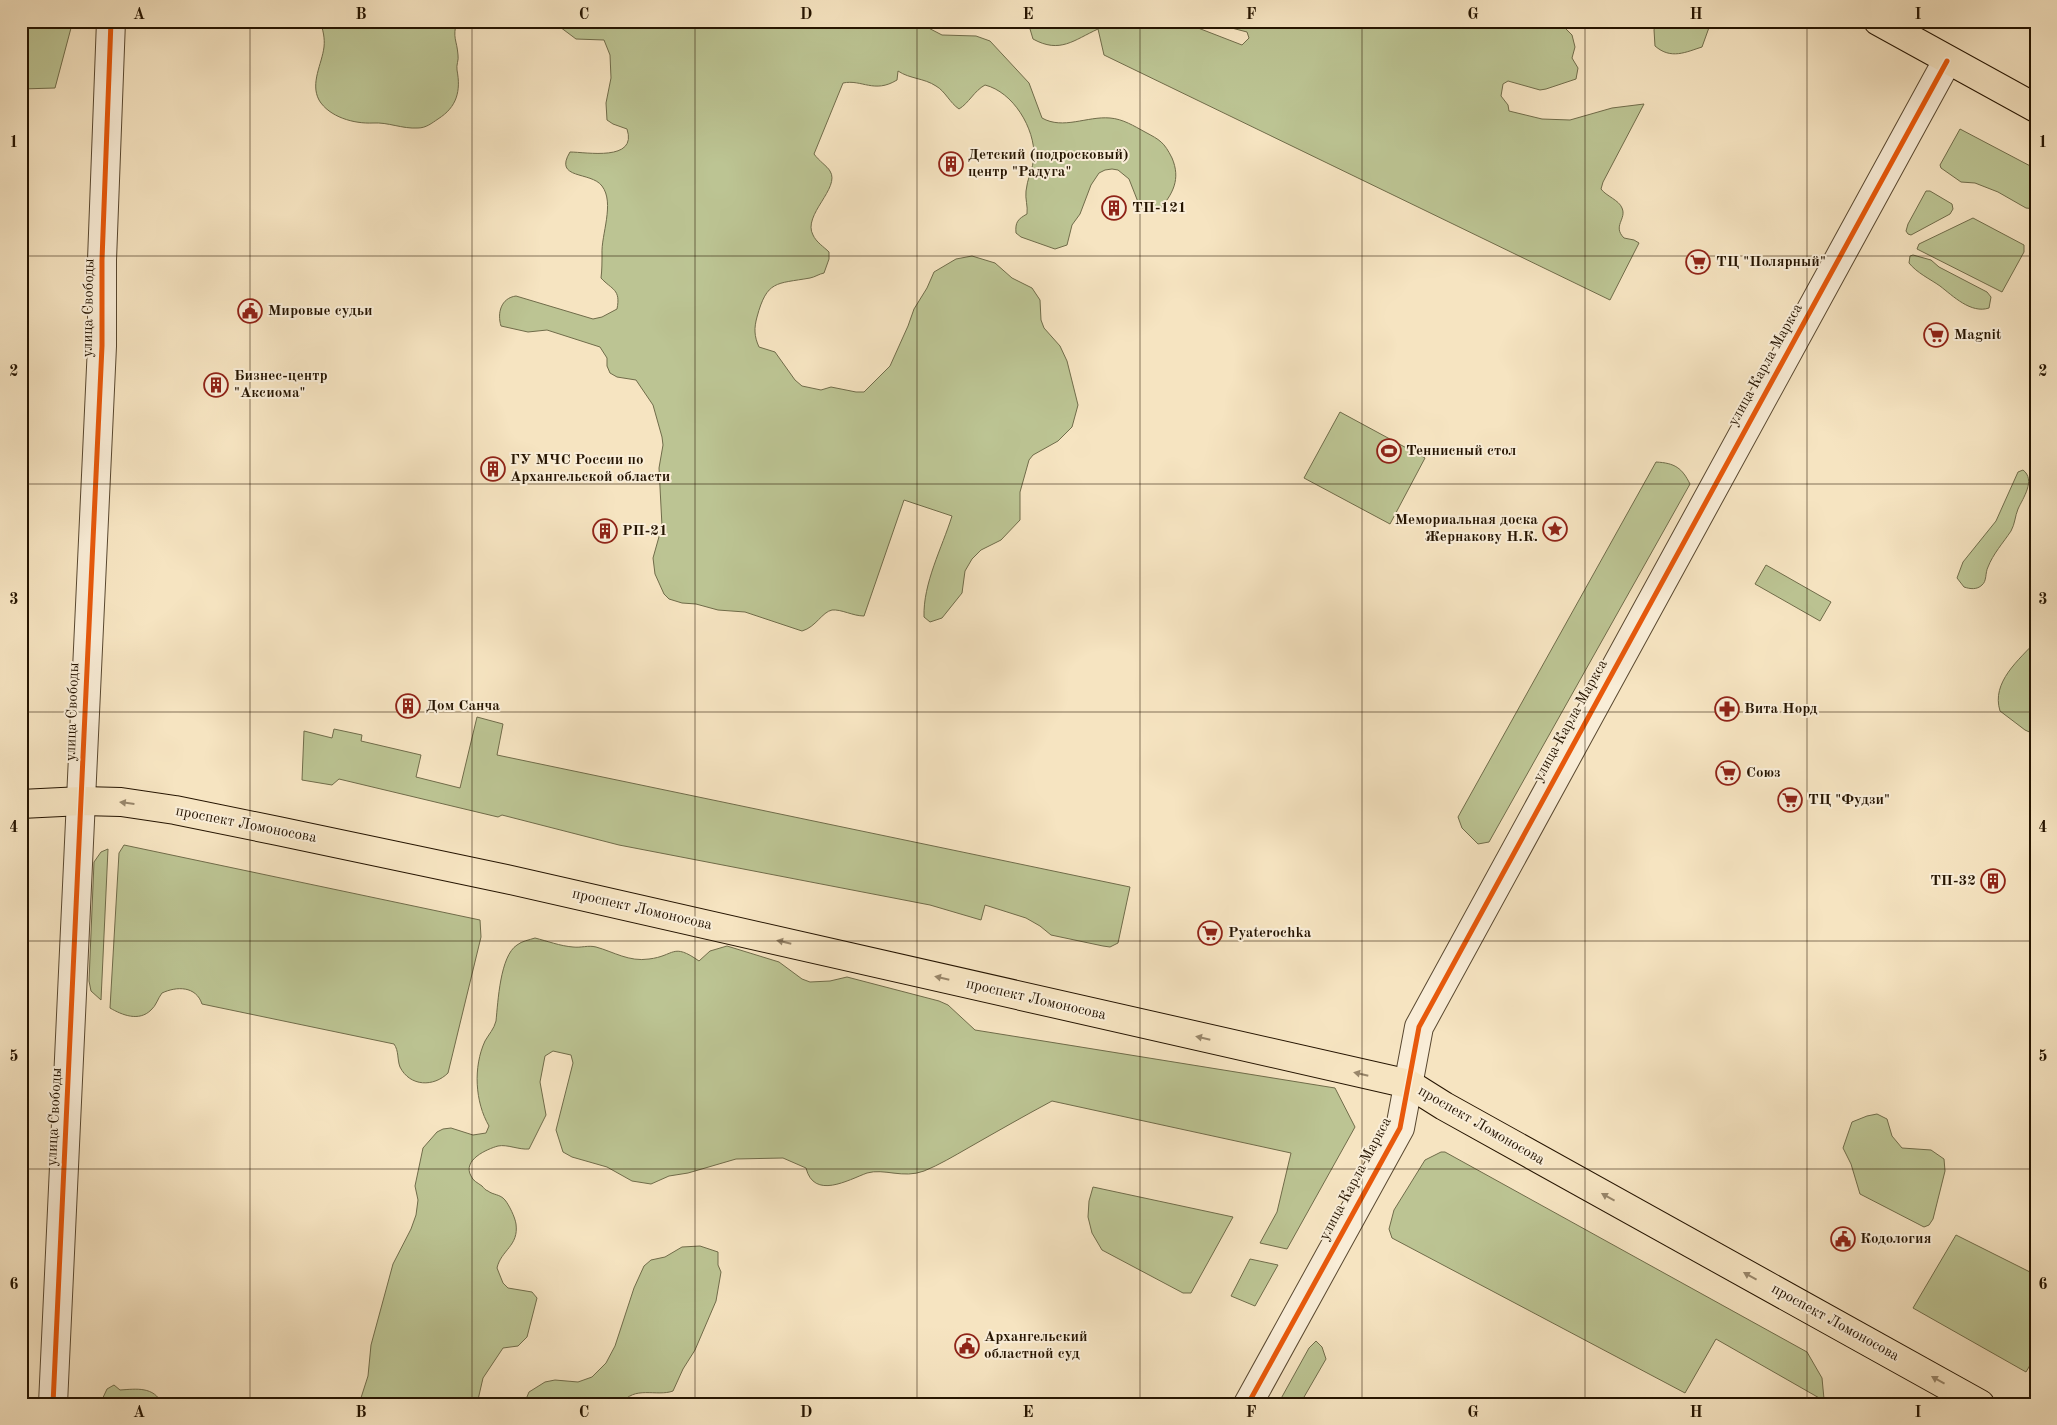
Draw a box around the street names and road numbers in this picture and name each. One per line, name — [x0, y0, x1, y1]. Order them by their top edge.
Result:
street label: улица Свободы — [81, 258, 97, 358]
street label: улица Карла Маркса — [1726, 301, 1806, 429]
street label: улица Карла Маркса — [1531, 657, 1611, 785]
street label: улица Свободы — [64, 662, 82, 762]
street label: проспект Ломоносова — [174, 804, 318, 846]
street label: проспект Ломоносова — [570, 887, 714, 934]
street label: проспект Ломоносова — [964, 977, 1108, 1024]
street label: улица Свободы — [45, 1067, 65, 1167]
street label: проспект Ломоносова — [1415, 1084, 1547, 1169]
street label: улица Карла Маркса — [1317, 1114, 1395, 1243]
street label: проспект Ломоносова — [1769, 1282, 1902, 1365]

